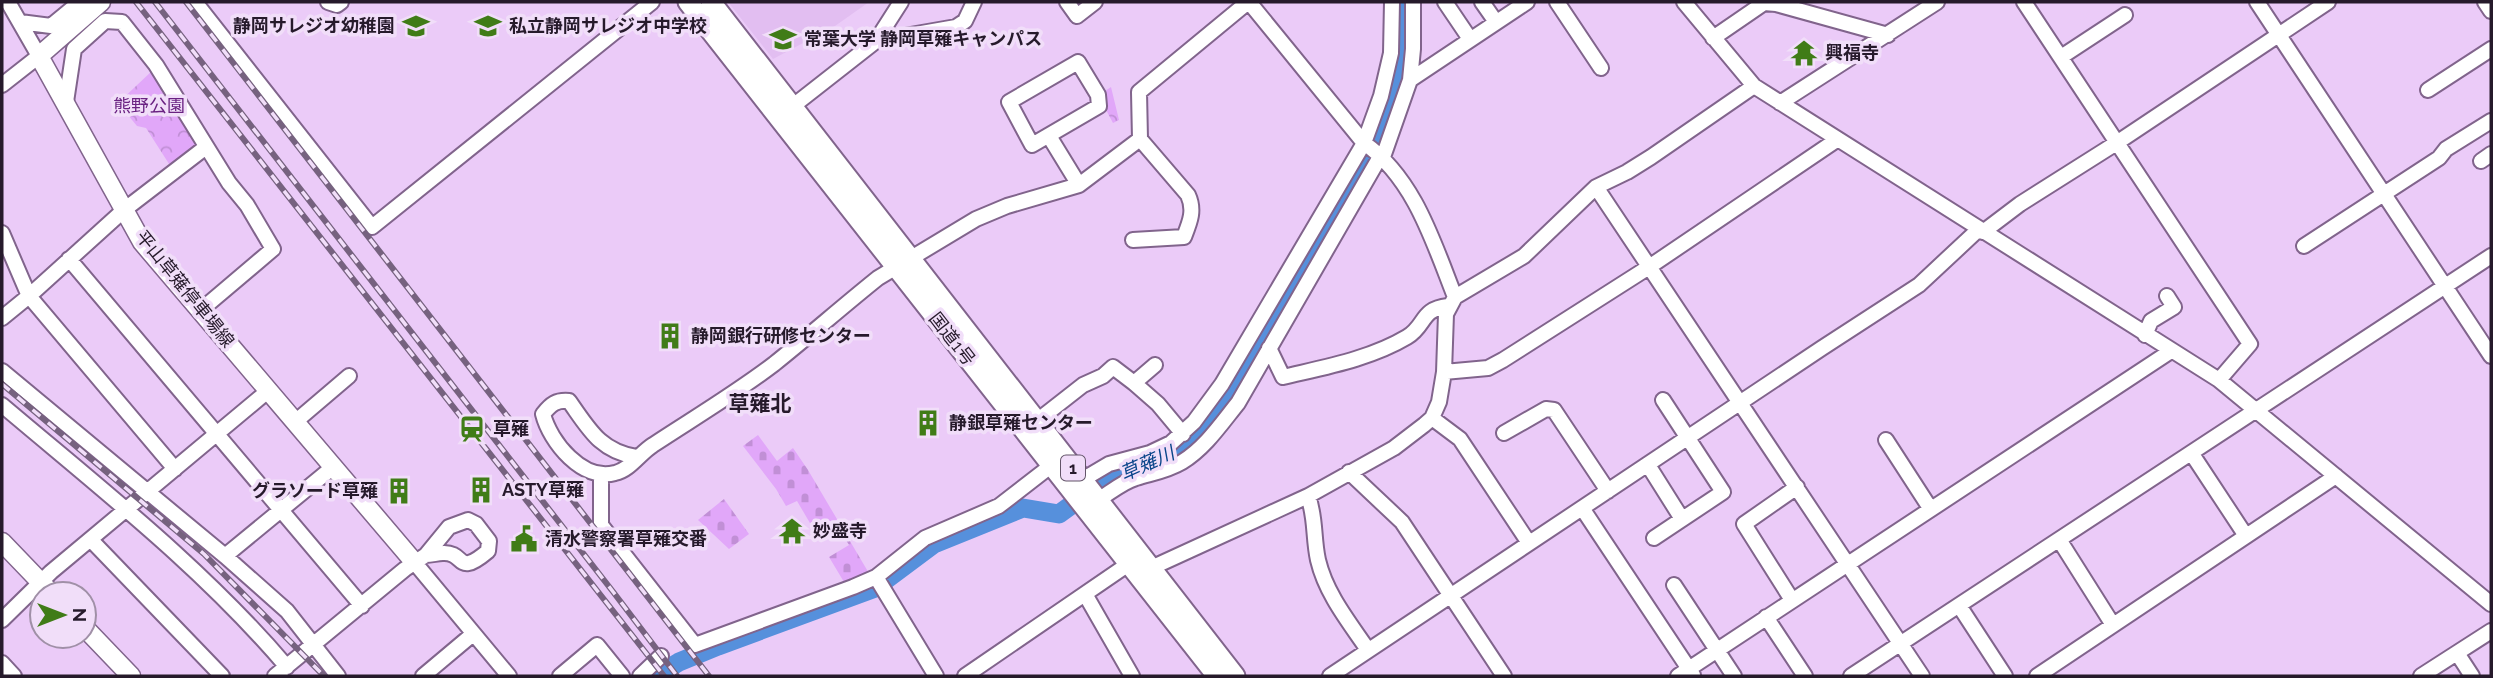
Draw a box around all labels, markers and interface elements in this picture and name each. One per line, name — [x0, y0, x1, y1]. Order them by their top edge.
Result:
school or university icon: 静岡サレジオ幼稚園 — [401, 11, 431, 41]
school or university icon: 私立静岡サレジオ中学校 — [473, 11, 503, 41]
place label: 静岡サレジオ幼稚園 — [233, 15, 395, 36]
place label: 私立静岡サレジオ中学校 — [509, 15, 707, 36]
school or university icon: 常葉大学 静岡草薙キャンパス — [768, 24, 798, 54]
place label: 常葉大学 静岡草薙キャンパス — [804, 28, 1042, 49]
temple icon: 興福寺 — [1789, 38, 1819, 68]
place label: 興福寺 — [1825, 42, 1879, 63]
park label: 熊野公園 — [113, 95, 185, 116]
street label: 平山草薙停車場線 — [132, 226, 239, 351]
street label: 国道1号 — [925, 308, 980, 369]
building icon: 静岡銀行研修センター — [655, 321, 685, 351]
place label: 静岡銀行研修センター — [691, 325, 871, 346]
district label: 草薙北 — [729, 391, 792, 416]
building icon: 静銀草薙センター — [913, 408, 943, 438]
place label: 静銀草薙センター — [949, 412, 1093, 433]
station icon: 草薙 — [457, 414, 487, 444]
place label: 草薙 — [493, 418, 529, 439]
water label: 草薙川 — [1116, 441, 1179, 485]
road number: 1 — [1061, 456, 1085, 481]
building icon: ASTY草薙 — [466, 475, 496, 505]
building icon: グラソード草薙 — [384, 476, 414, 506]
place label: ASTY草薙 — [502, 479, 584, 500]
place label: グラソード草薙 — [252, 480, 378, 501]
temple icon: 妙盛寺 — [777, 516, 807, 546]
place label: 妙盛寺 — [813, 520, 867, 541]
public building icon: 清水警察署草薙交番 — [509, 524, 539, 554]
place label: 清水警察署草薙交番 — [545, 528, 707, 549]
north arrow — [28, 580, 98, 650]
text: N — [69, 608, 91, 622]

